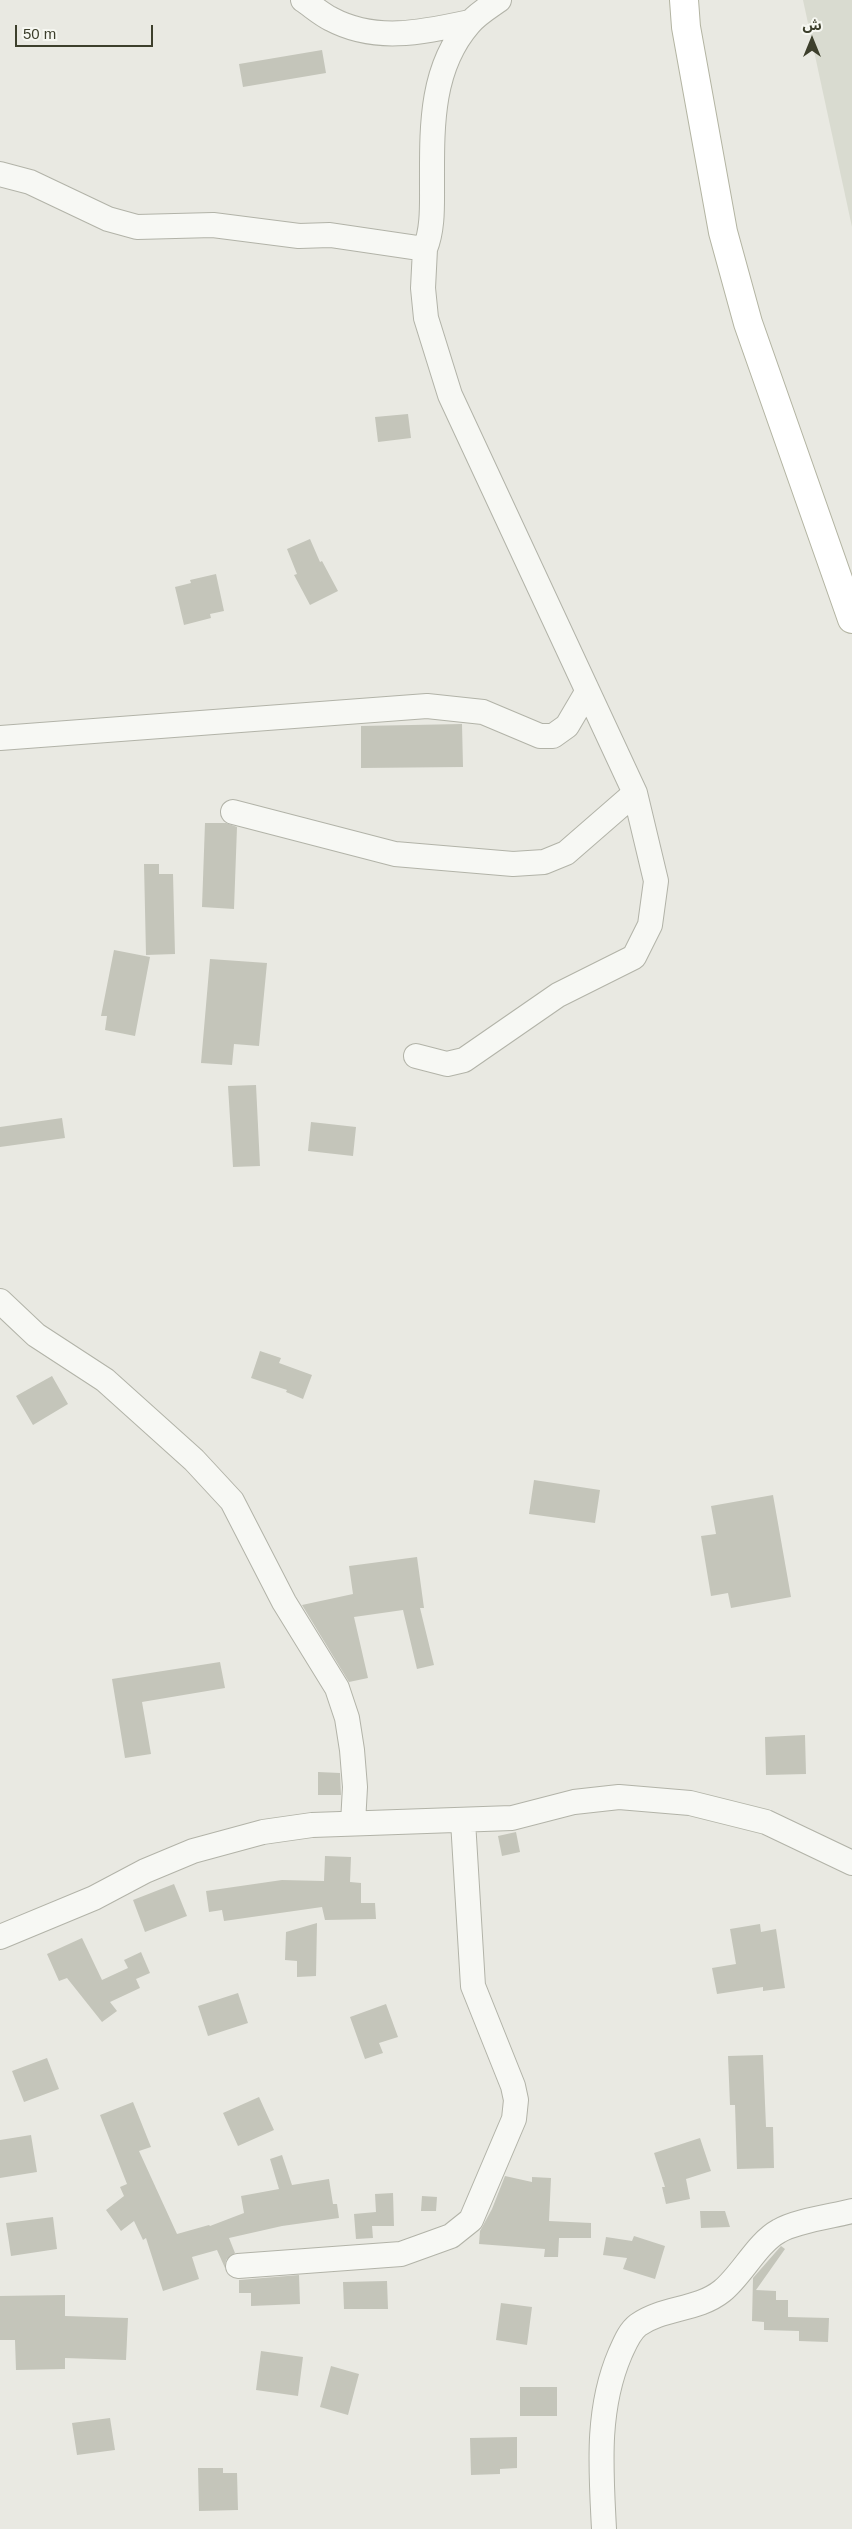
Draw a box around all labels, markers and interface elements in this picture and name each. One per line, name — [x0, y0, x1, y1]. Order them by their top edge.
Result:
scale bar — [18, 15, 155, 47]
north arrow — [787, 15, 837, 65]
text: ش — [802, 17, 822, 33]
text: 50 m — [23, 25, 56, 42]

